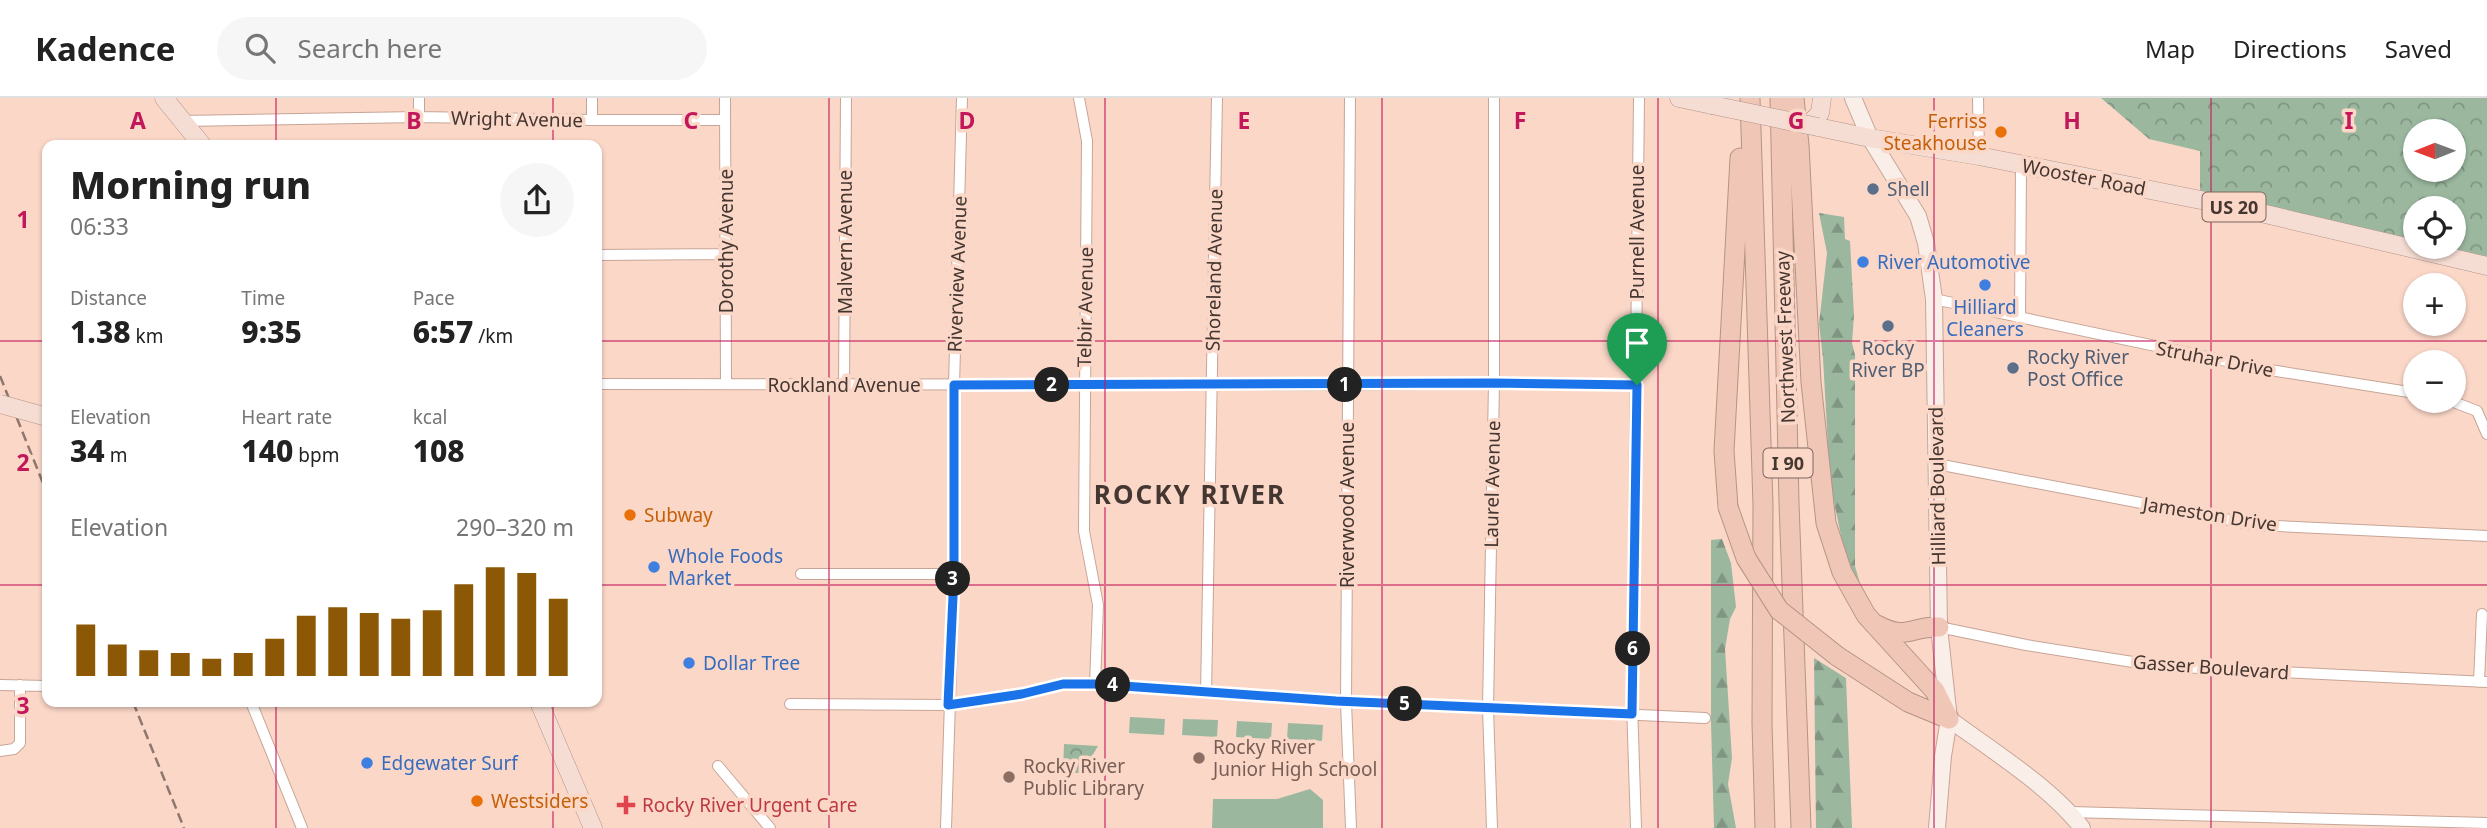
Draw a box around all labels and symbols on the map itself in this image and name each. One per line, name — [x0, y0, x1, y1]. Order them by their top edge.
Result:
text: A — [130, 104, 146, 136]
text: B — [406, 104, 422, 136]
text: C — [684, 104, 699, 136]
text: D — [959, 104, 975, 136]
text: E — [1238, 104, 1250, 136]
text: F — [1514, 104, 1526, 136]
text: G — [1788, 104, 1804, 136]
text: H — [2063, 104, 2081, 136]
text: I — [2345, 104, 2354, 136]
street label: Wright Avenue — [451, 105, 583, 133]
place label: Ferriss Steakhouse — [1883, 108, 1987, 156]
north arrow — [2403, 119, 2466, 182]
marker: Ferriss Steakhouse — [1993, 124, 2009, 140]
street label: Wooster Road — [2020, 152, 2148, 202]
street label: Purnell Avenue — [1624, 165, 1650, 300]
street label: Dorothy Avenue — [713, 169, 739, 313]
street label: Malvern Avenue — [832, 170, 858, 314]
place label: Shell — [1887, 176, 1930, 202]
marker: Shell — [1865, 181, 1881, 197]
street label: Shoreland Avenue — [1200, 189, 1228, 351]
road number: US 20 — [2202, 192, 2266, 222]
street label: Riverview Avenue — [941, 195, 973, 353]
text: 1 — [16, 203, 30, 235]
street label: Telbir Avenue — [1071, 246, 1099, 368]
place label: River Automotive — [1877, 249, 2031, 275]
street label: Northwest Freeway — [1769, 250, 1801, 424]
marker: River Automotive — [1855, 254, 1871, 270]
marker: Hilliard Cleaners — [1977, 277, 1993, 293]
place label: Hilliard Cleaners — [1946, 294, 2024, 342]
pin — [1607, 313, 1667, 385]
marker: Rocky River BP — [1880, 318, 1896, 334]
place label: Rocky River BP — [1851, 335, 1925, 383]
street label: Struhar Drive — [2154, 335, 2276, 383]
place label: Rocky River Post Office — [2027, 344, 2129, 392]
marker: Rocky River Post Office — [2005, 360, 2021, 376]
pin: 2 — [1034, 368, 1070, 402]
pin: 1 — [1328, 368, 1362, 402]
street label: Rockland Avenue — [767, 372, 921, 398]
street label: Hilliard Boulevard — [1923, 406, 1951, 566]
street label: Laurel Avenue — [1478, 420, 1506, 548]
street label: Riverwood Avenue — [1334, 422, 1360, 588]
text: 2 — [16, 446, 30, 478]
road number: I 90 — [1764, 449, 1812, 478]
district label: ROCKY RIVER — [1094, 476, 1286, 512]
street label: Jameston Drive — [2139, 490, 2279, 537]
place label: Subway — [644, 502, 713, 528]
marker: Subway — [622, 507, 638, 523]
place label: Whole Foods Market — [668, 543, 783, 591]
marker: Whole Foods Market — [646, 559, 662, 575]
pin: 3 — [936, 561, 970, 596]
pin: 6 — [1616, 632, 1650, 666]
street label: Gasser Boulevard — [2132, 649, 2290, 685]
place label: Dollar Tree — [703, 650, 800, 676]
marker: Dollar Tree — [681, 655, 697, 671]
pin: 4 — [1096, 668, 1130, 702]
pin: 5 — [1388, 686, 1422, 722]
text: 3 — [16, 689, 30, 721]
place label: Rocky River Junior High School — [1211, 734, 1377, 782]
place label: Edgewater Surf — [381, 750, 519, 776]
marker: Rocky River Junior High School — [1191, 750, 1207, 766]
place label: Rocky River Public Library — [1023, 753, 1144, 801]
marker: Edgewater Surf — [359, 755, 375, 771]
marker: Rocky River Public Library — [1001, 769, 1017, 785]
place label: Westsiders — [491, 788, 588, 814]
place label: Rocky River Urgent Care — [642, 792, 857, 818]
marker: Westsiders — [469, 793, 485, 809]
marker: Rocky River Urgent Care — [616, 795, 636, 815]

